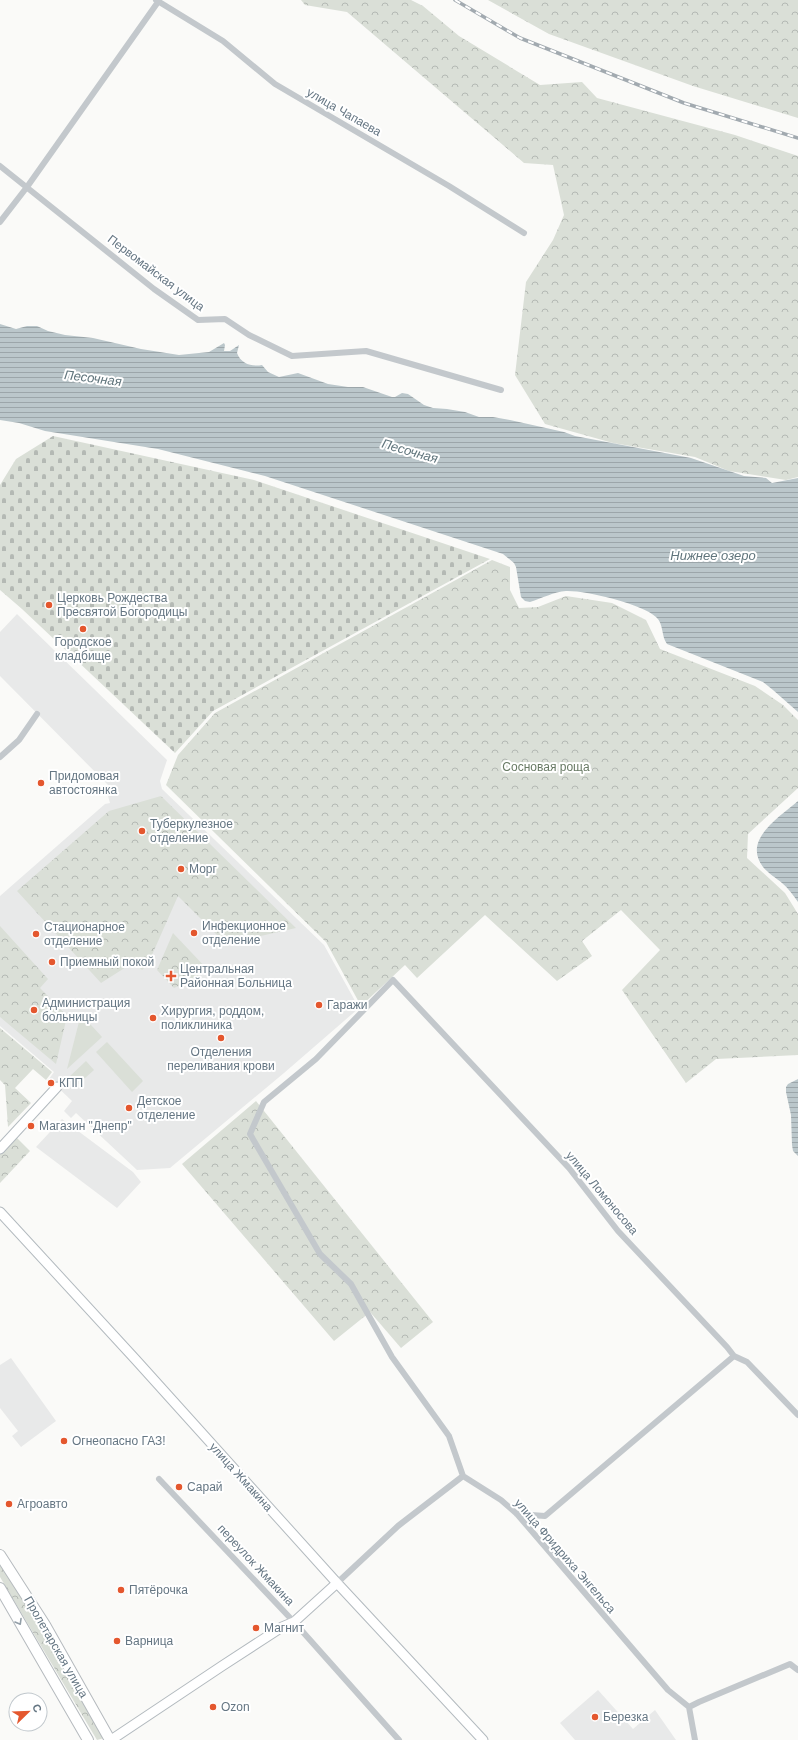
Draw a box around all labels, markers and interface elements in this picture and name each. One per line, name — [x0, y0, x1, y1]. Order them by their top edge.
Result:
street label: улица Чапаева — [304, 85, 384, 139]
street label: Первомайская улица — [105, 232, 207, 314]
water label: Песочная — [63, 367, 123, 389]
water label: Песочная — [380, 436, 440, 466]
water label: Нижнее озеро — [670, 548, 756, 563]
place label: Церковь Рождества Пресвятой Богородицы — [57, 591, 187, 619]
marker: Церковь Рождества Пресвятой Богородицы — [44, 600, 54, 610]
marker: Городское кладбище — [78, 624, 88, 634]
place label: Городское кладбище — [54, 635, 112, 663]
park label: Сосновая роща — [502, 760, 590, 774]
place label: Придомовая автостоянка — [49, 769, 119, 797]
marker: Придомовая автостоянка — [36, 778, 46, 788]
place label: Туберкулезное отделение — [150, 817, 233, 845]
marker: Туберкулезное отделение — [137, 826, 147, 836]
place label: Морг — [189, 862, 217, 876]
marker: Морг — [176, 864, 186, 874]
place label: Инфекционное отделение — [202, 919, 286, 947]
place label: Стационарное отделение — [44, 920, 125, 948]
marker: Инфекционное отделение — [189, 928, 199, 938]
marker: Стационарное отделение — [31, 929, 41, 939]
place label: Приемный покой — [60, 955, 154, 969]
marker: Приемный покой — [47, 957, 57, 967]
place label: Центральная Районная Больница — [180, 962, 292, 990]
marker: Центральная Районная Больница — [165, 970, 177, 982]
place label: Администрация больницы — [42, 996, 130, 1024]
place label: Гаражи — [327, 998, 368, 1012]
marker: Гаражи — [314, 1000, 324, 1010]
place label: Хирургия, роддом, поликлиника — [161, 1004, 264, 1032]
marker: Администрация больницы — [29, 1005, 39, 1015]
marker: Хирургия, роддом, поликлиника — [148, 1013, 158, 1023]
marker: Отделения переливания крови — [216, 1033, 226, 1043]
place label: Отделения переливания крови — [167, 1045, 275, 1073]
place label: КПП — [59, 1076, 83, 1090]
marker: КПП — [46, 1078, 56, 1088]
place label: Детское отделение — [137, 1094, 196, 1122]
marker: Детское отделение — [124, 1103, 134, 1113]
place label: Магазин "Днепр" — [39, 1119, 132, 1133]
marker: Магазин "Днепр" — [26, 1121, 36, 1131]
street label: улица Ломоносова — [563, 1148, 641, 1238]
place label: Огнеопасно ГАЗ! — [72, 1434, 166, 1448]
marker: Огнеопасно ГАЗ! — [59, 1436, 69, 1446]
street label: улица Жмакина — [206, 1440, 276, 1514]
place label: Сарай — [187, 1480, 223, 1494]
marker: Сарай — [174, 1482, 184, 1492]
street label: улица Фридриха Энгельса — [512, 1496, 619, 1616]
place label: Агроавто — [17, 1497, 68, 1511]
marker: Агроавто — [4, 1499, 14, 1509]
street label: переулок Жмакина — [215, 1522, 297, 1609]
place label: Пятёрочка — [129, 1583, 188, 1597]
marker: Пятёрочка — [116, 1585, 126, 1595]
street label: Пролетарская улица — [21, 1594, 91, 1700]
one-way arrow — [15, 1618, 22, 1625]
place label: Магнит — [264, 1621, 305, 1635]
marker: Магнит — [251, 1623, 261, 1633]
place label: Варница — [125, 1634, 174, 1648]
marker: Варница — [112, 1636, 122, 1646]
north arrow — [8, 1692, 48, 1732]
place label: Ozon — [221, 1700, 250, 1714]
text: С — [30, 1702, 44, 1714]
marker: Ozon — [208, 1702, 218, 1712]
place label: Березка — [603, 1710, 649, 1724]
marker: Березка — [590, 1712, 600, 1722]

